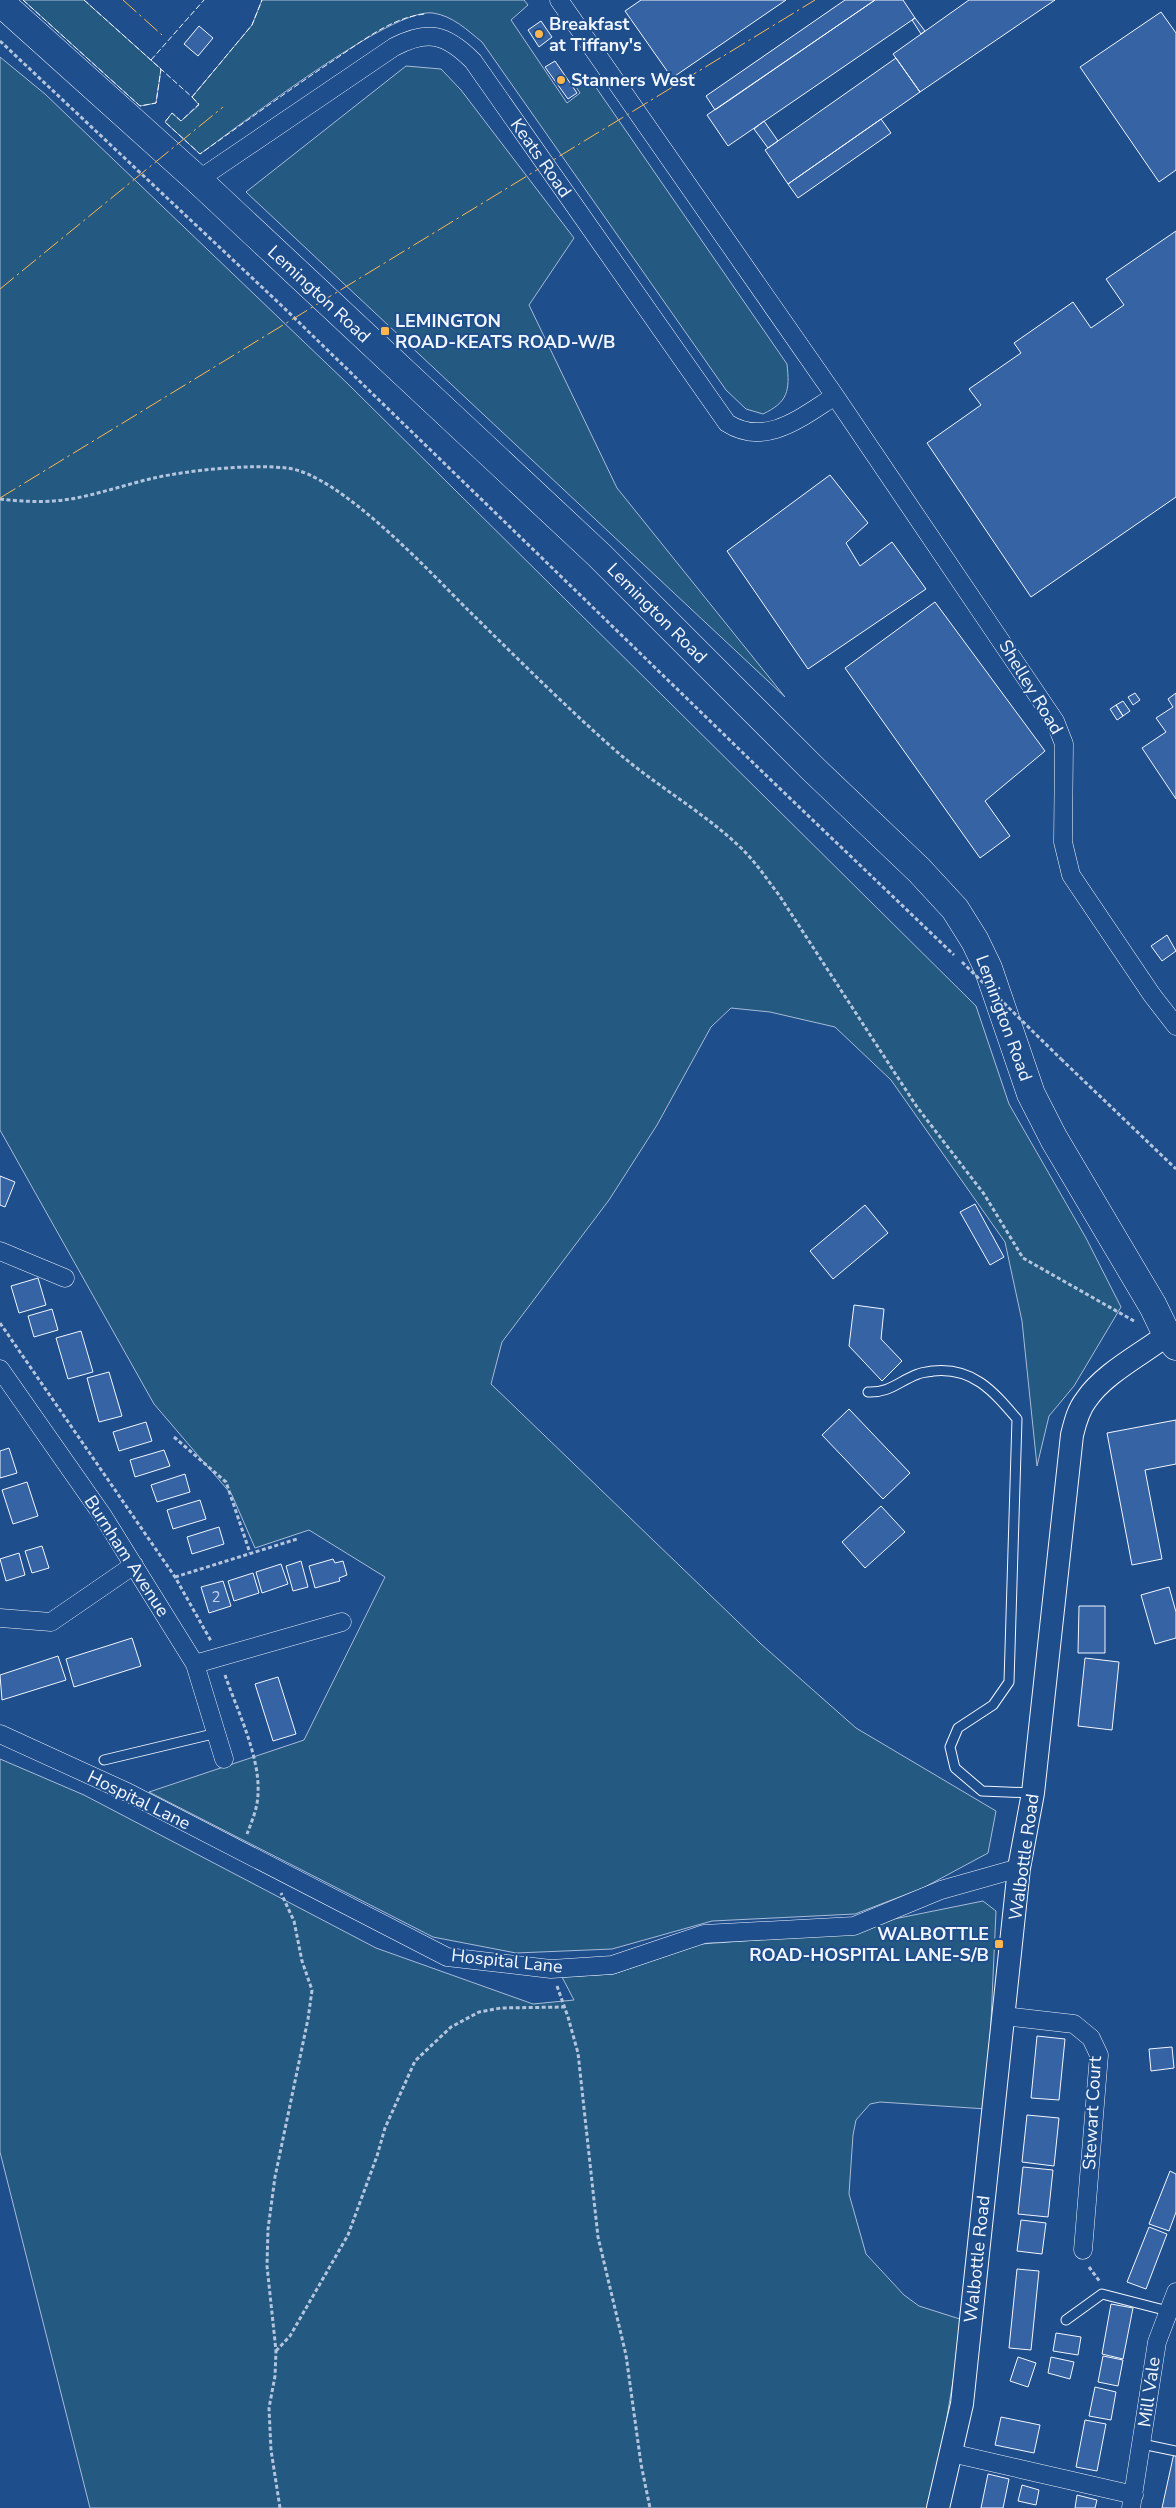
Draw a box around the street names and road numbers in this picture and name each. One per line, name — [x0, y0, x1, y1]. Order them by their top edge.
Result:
street label: Keats Road — [505, 114, 577, 202]
street label: Lemington Road — [262, 240, 376, 348]
street label: Lemington Road — [602, 558, 712, 668]
street label: Shelley Road — [993, 635, 1069, 739]
street label: Lemington Road — [970, 952, 1038, 1084]
street label: Burnham Avenue — [79, 1491, 175, 1621]
street label: Hospital Lane — [83, 1765, 195, 1835]
street label: Walbottle Road — [1003, 1792, 1045, 1922]
street label: Hospital Lane — [450, 1943, 564, 1979]
street label: Stewart Court — [1077, 2055, 1107, 2170]
street label: Walbottle Road — [958, 2194, 996, 2324]
street label: Mill Vale — [1132, 2355, 1166, 2429]

